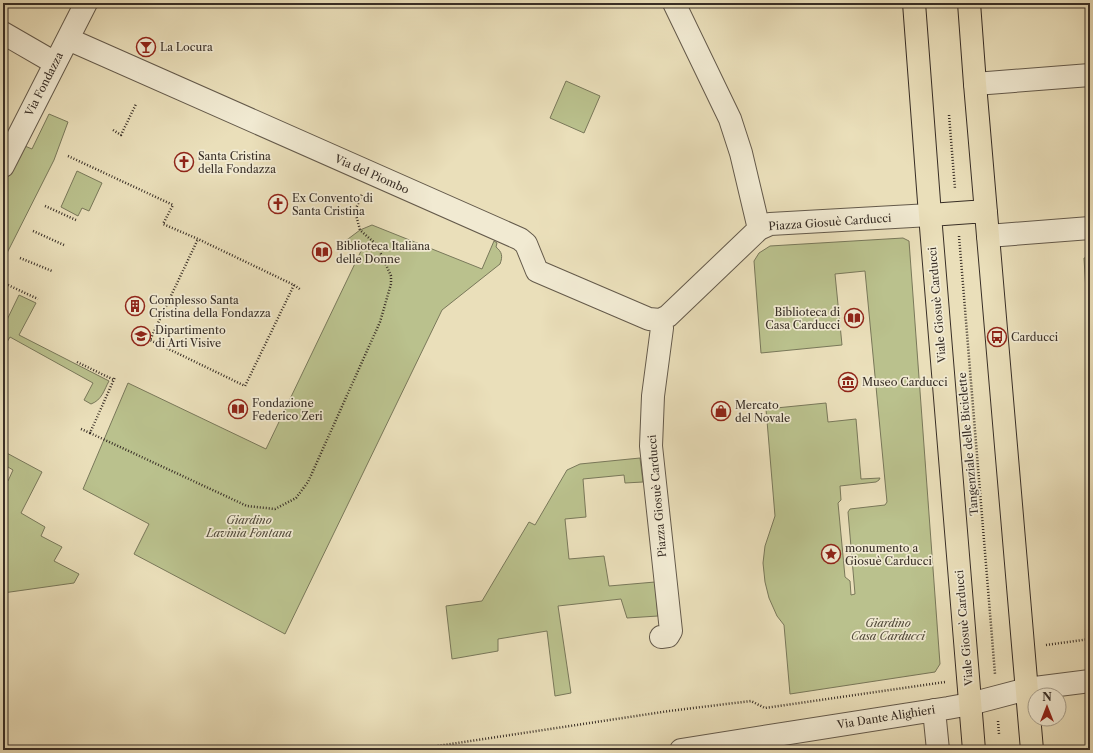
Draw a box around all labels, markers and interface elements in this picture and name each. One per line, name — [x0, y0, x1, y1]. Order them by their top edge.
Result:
bar icon: La Locura — [135, 36, 157, 58]
place label: La Locura — [160, 40, 213, 54]
street label: Via Fondazza — [21, 50, 66, 119]
place label: Santa Cristina della Fondazza — [198, 149, 276, 176]
church icon: Santa Cristina della Fondazza — [173, 151, 195, 173]
street label: Via del Piombo — [332, 151, 412, 197]
place label: Ex Convento di Santa Cristina — [292, 191, 374, 218]
church icon: Ex Convento di Santa Cristina — [267, 193, 289, 215]
street label: Piazza Giosuè Carducci — [768, 211, 893, 233]
place label: Biblioteca Italiana delle Donne — [336, 239, 430, 266]
library icon: Biblioteca Italiana delle Donne — [311, 241, 333, 263]
street label: Viale Giosuè Carducci — [925, 246, 949, 364]
place label: Complesso Santa Cristina della Fondazza — [149, 293, 271, 320]
building icon: Complesso Santa Cristina della Fondazza — [124, 295, 146, 317]
place label: Biblioteca di Casa Carducci — [765, 305, 841, 332]
library icon: Biblioteca di Casa Carducci — [843, 307, 865, 329]
place label: Dipartimento di Arti Visive — [155, 323, 226, 350]
school or university icon: Dipartimento di Arti Visive — [130, 325, 152, 347]
bus stop icon: Carducci — [986, 326, 1008, 348]
place label: Carducci — [1011, 330, 1059, 344]
museum icon: Museo Carducci — [837, 371, 859, 393]
street label: Tangenziale delle Biciclette — [955, 372, 981, 516]
place label: Museo Carducci — [862, 375, 948, 389]
place label: Fondazione Federico Zeri — [252, 396, 323, 423]
library icon: Fondazione Federico Zeri — [227, 398, 249, 420]
place label: Mercato del Novale — [735, 398, 790, 425]
shop icon: Mercato del Novale — [710, 400, 732, 422]
street label: Piazza Giosuè Carducci — [645, 433, 669, 558]
park label: Giardino Lavinia Fontana — [205, 513, 292, 540]
place label: monumento a Giosuè Carducci — [845, 541, 932, 568]
place icon: monumento a Giosuè Carducci — [820, 543, 842, 565]
street label: Viale Giosuè Carducci — [952, 569, 976, 687]
park label: Giardino Casa Carducci — [851, 616, 925, 643]
north arrow — [1027, 687, 1067, 727]
text: N — [1042, 690, 1052, 704]
street label: Via Dante Alighieri — [835, 702, 937, 732]

